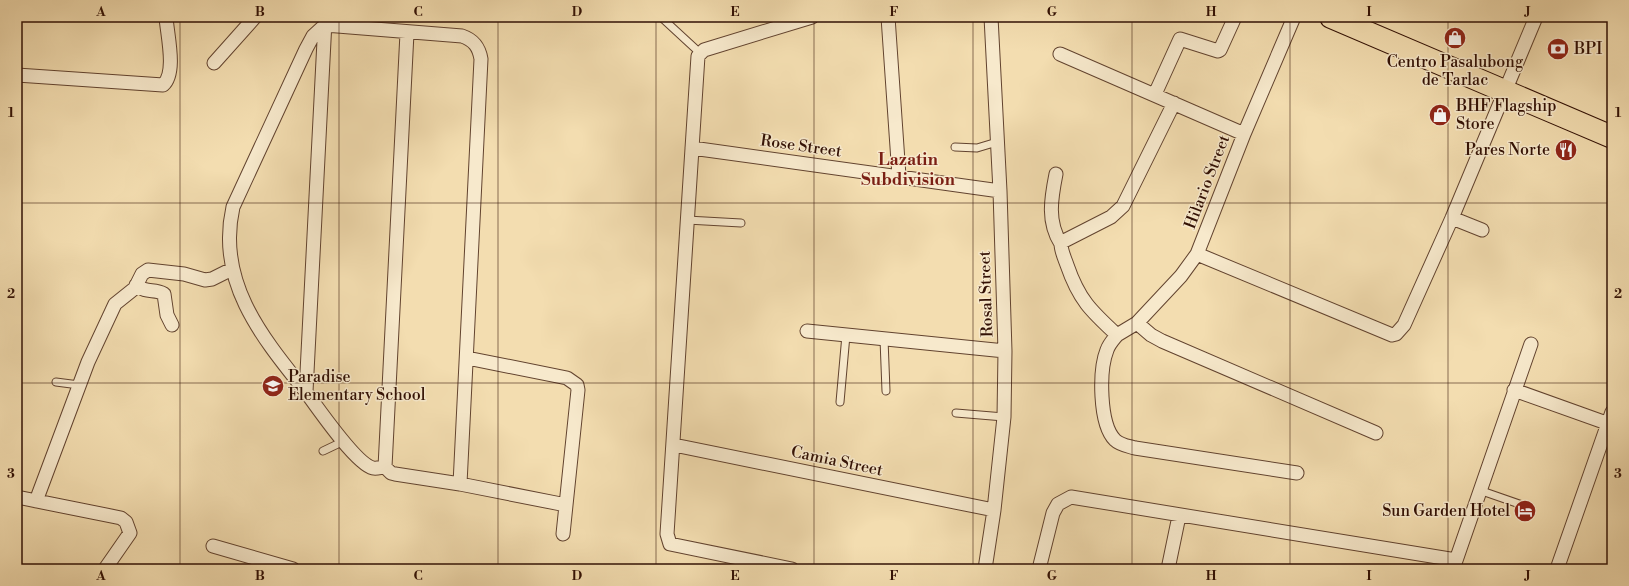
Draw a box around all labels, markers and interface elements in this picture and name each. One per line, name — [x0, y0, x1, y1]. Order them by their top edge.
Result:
text: A — [95, 4, 106, 20]
text: B — [255, 4, 265, 20]
text: C — [413, 4, 423, 20]
text: D — [572, 4, 582, 20]
text: E — [730, 4, 740, 20]
text: F — [889, 4, 899, 20]
text: G — [1047, 4, 1058, 20]
text: H — [1206, 4, 1217, 20]
text: I — [1366, 4, 1372, 20]
text: J — [1523, 4, 1531, 20]
shop icon: Centro Pasalubong de Tarlac — [1442, 25, 1468, 51]
bank icon: BPI — [1545, 36, 1571, 62]
place label: BPI — [1573, 39, 1602, 59]
place label: Centro Pasalubong de Tarlac — [1387, 52, 1524, 90]
place label: BHF Flagship Store — [1455, 96, 1557, 134]
shop icon: BHF Flagship Store — [1427, 102, 1453, 128]
text: 1 — [8, 105, 15, 121]
text: 1 — [1615, 105, 1622, 121]
street label: Rose Street — [759, 130, 843, 162]
street label: Hilario Street — [1180, 132, 1234, 232]
restaurant icon: Pares Norte — [1553, 137, 1579, 163]
place label: Pares Norte — [1465, 140, 1550, 160]
district label: Lazatin Subdivision — [861, 149, 955, 191]
street label: Rosal Street — [974, 250, 998, 338]
text: 2 — [7, 286, 15, 302]
text: 2 — [1614, 286, 1622, 302]
place label: Paradise Elementary School — [288, 367, 426, 405]
school or university icon: Paradise Elementary School — [260, 373, 286, 399]
street label: Camia Street — [789, 442, 885, 481]
text: 3 — [7, 466, 15, 482]
text: 3 — [1614, 466, 1622, 482]
hotel icon: Sun Garden Hotel — [1512, 498, 1538, 524]
place label: Sun Garden Hotel — [1382, 501, 1510, 521]
text: A — [95, 568, 106, 584]
text: B — [255, 568, 265, 584]
text: C — [413, 568, 423, 584]
text: D — [572, 568, 582, 584]
text: E — [730, 568, 740, 584]
text: F — [889, 568, 899, 584]
text: G — [1047, 568, 1058, 584]
text: H — [1206, 568, 1217, 584]
text: I — [1366, 568, 1372, 584]
text: J — [1523, 568, 1531, 584]

